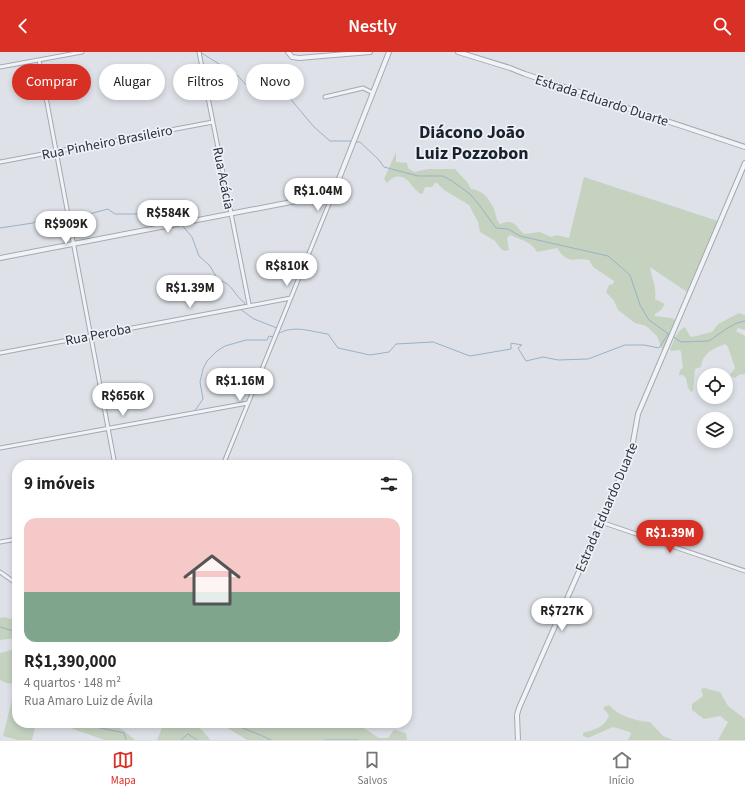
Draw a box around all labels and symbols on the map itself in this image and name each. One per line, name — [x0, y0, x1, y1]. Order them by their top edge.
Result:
street label: Estrada Eduardo Duarte — [532, 70, 671, 132]
street label: Rua Pinheiro Brasileiro — [40, 120, 174, 165]
district label: Diácono João Luiz Pozzobon — [415, 120, 529, 166]
street label: Rua Acácia — [207, 145, 239, 211]
pin: R$1.04M — [281, 178, 355, 212]
pin: R$584K — [135, 200, 201, 234]
pin: R$909K — [33, 211, 99, 245]
pin: R$810K — [254, 253, 320, 287]
pin: R$1.39M — [153, 275, 227, 309]
street label: Rua Peroba — [63, 319, 133, 351]
pin: R$1.16M — [203, 368, 277, 402]
pin: R$656K — [90, 383, 156, 417]
street label: Estrada Eduardo Duarte — [571, 439, 643, 575]
pin: R$1.39M — [633, 520, 707, 554]
pin: R$727K — [529, 598, 595, 632]

